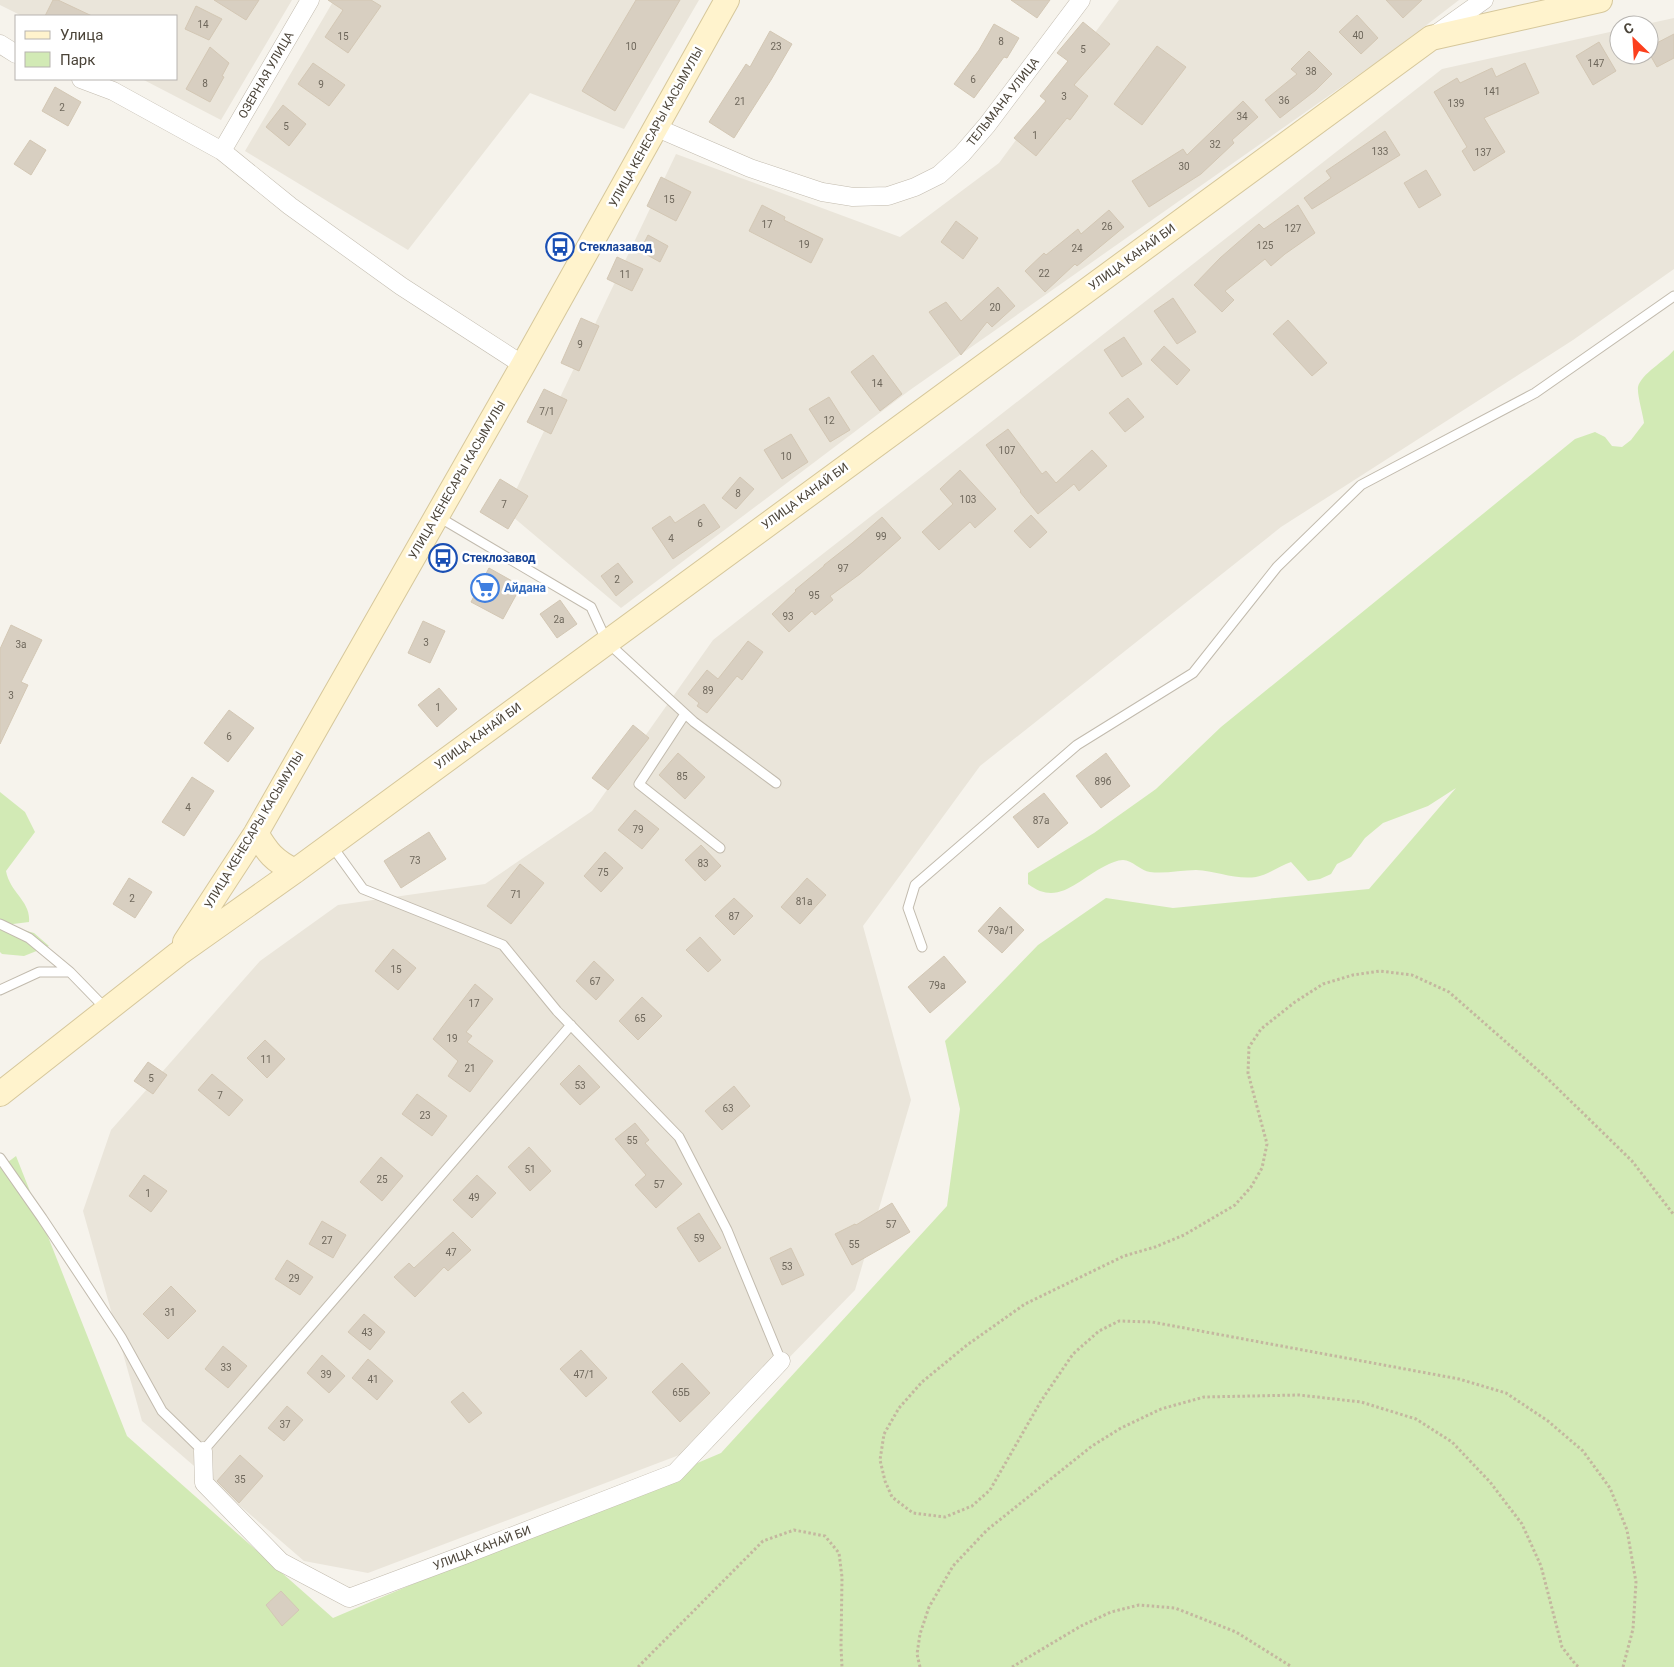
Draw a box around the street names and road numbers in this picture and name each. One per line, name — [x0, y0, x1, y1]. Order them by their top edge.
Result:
street label: ОЗЕРНАЯ УЛИЦА — [235, 29, 297, 121]
street label: УЛИЦА КЕНЕСАРЫ КАСЫМУЛЫ — [606, 45, 706, 209]
street label: ТЕЛЬМАНА УЛИЦА — [964, 55, 1042, 149]
street label: УЛИЦА КАНАЙ БИ — [1085, 220, 1178, 293]
street label: УЛИЦА КЕНЕСАРЫ КАСЫМУЛЫ — [406, 398, 508, 562]
street label: УЛИЦА КАНАЙ БИ — [758, 459, 851, 532]
street label: УЛИЦА КАНАЙ БИ — [431, 699, 524, 772]
street label: УЛИЦА КЕНЕСАРЫ КАСЫМУЛЫ — [201, 749, 307, 911]
street label: УЛИЦА КАНАЙ БИ — [431, 1522, 533, 1573]

